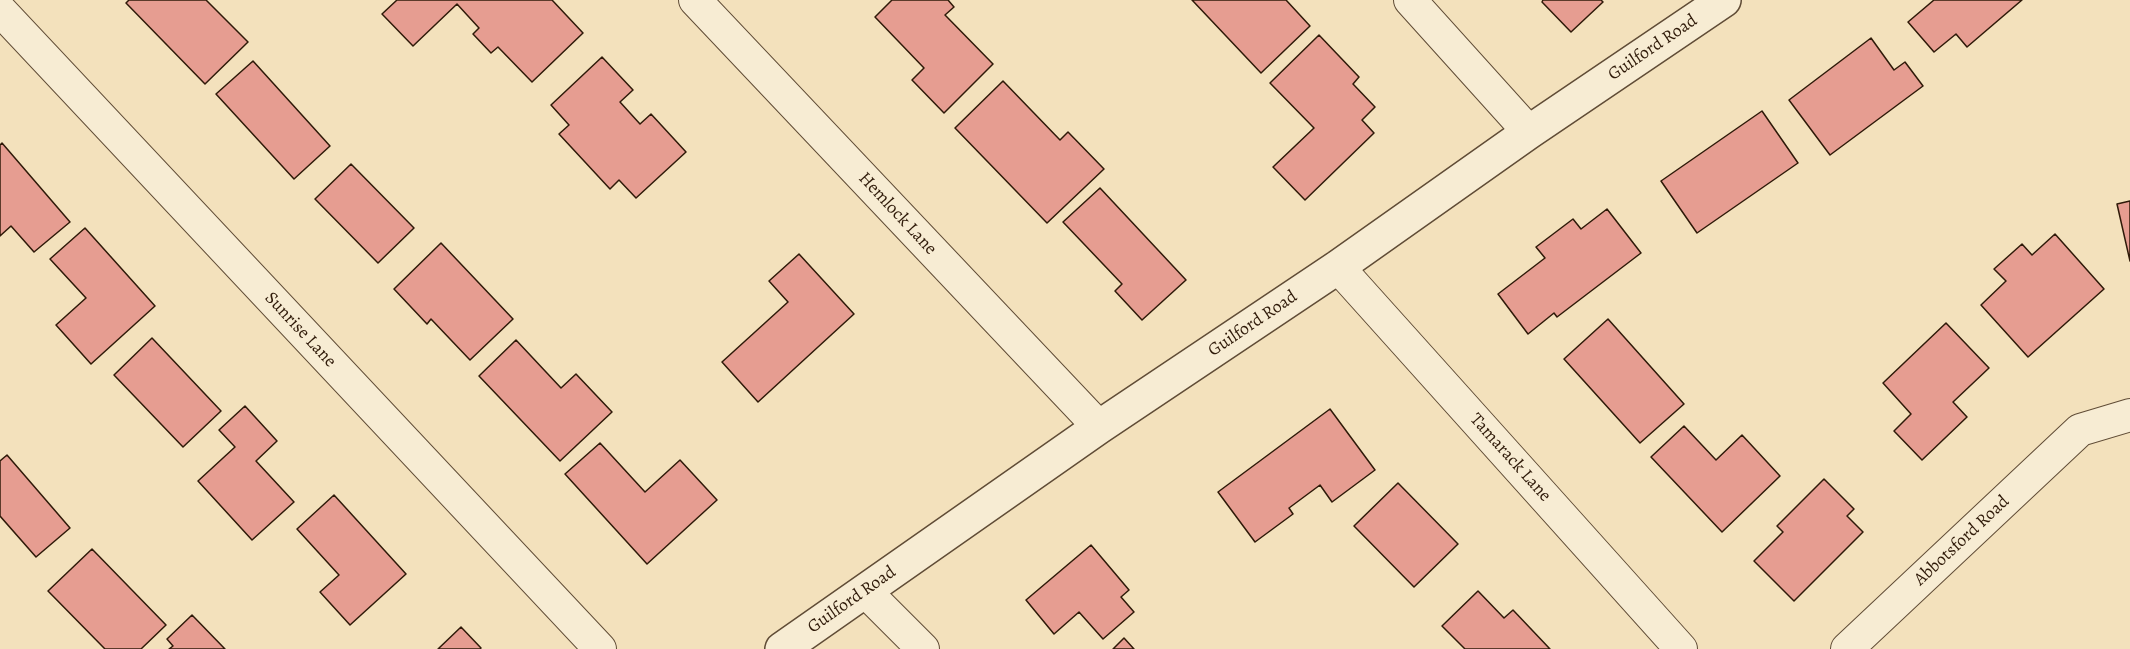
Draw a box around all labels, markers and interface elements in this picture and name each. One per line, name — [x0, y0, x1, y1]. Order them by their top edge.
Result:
street label: Guilford Road — [1604, 10, 1702, 86]
street label: Hemlock Lane — [853, 168, 941, 260]
street label: Guilford Road — [1204, 286, 1302, 362]
street label: Sunrise Lane — [260, 288, 340, 372]
street label: Tamarack Lane — [1465, 409, 1555, 507]
street label: Abbotsford Road — [1910, 491, 2014, 591]
street label: Guilford Road — [804, 562, 900, 638]

